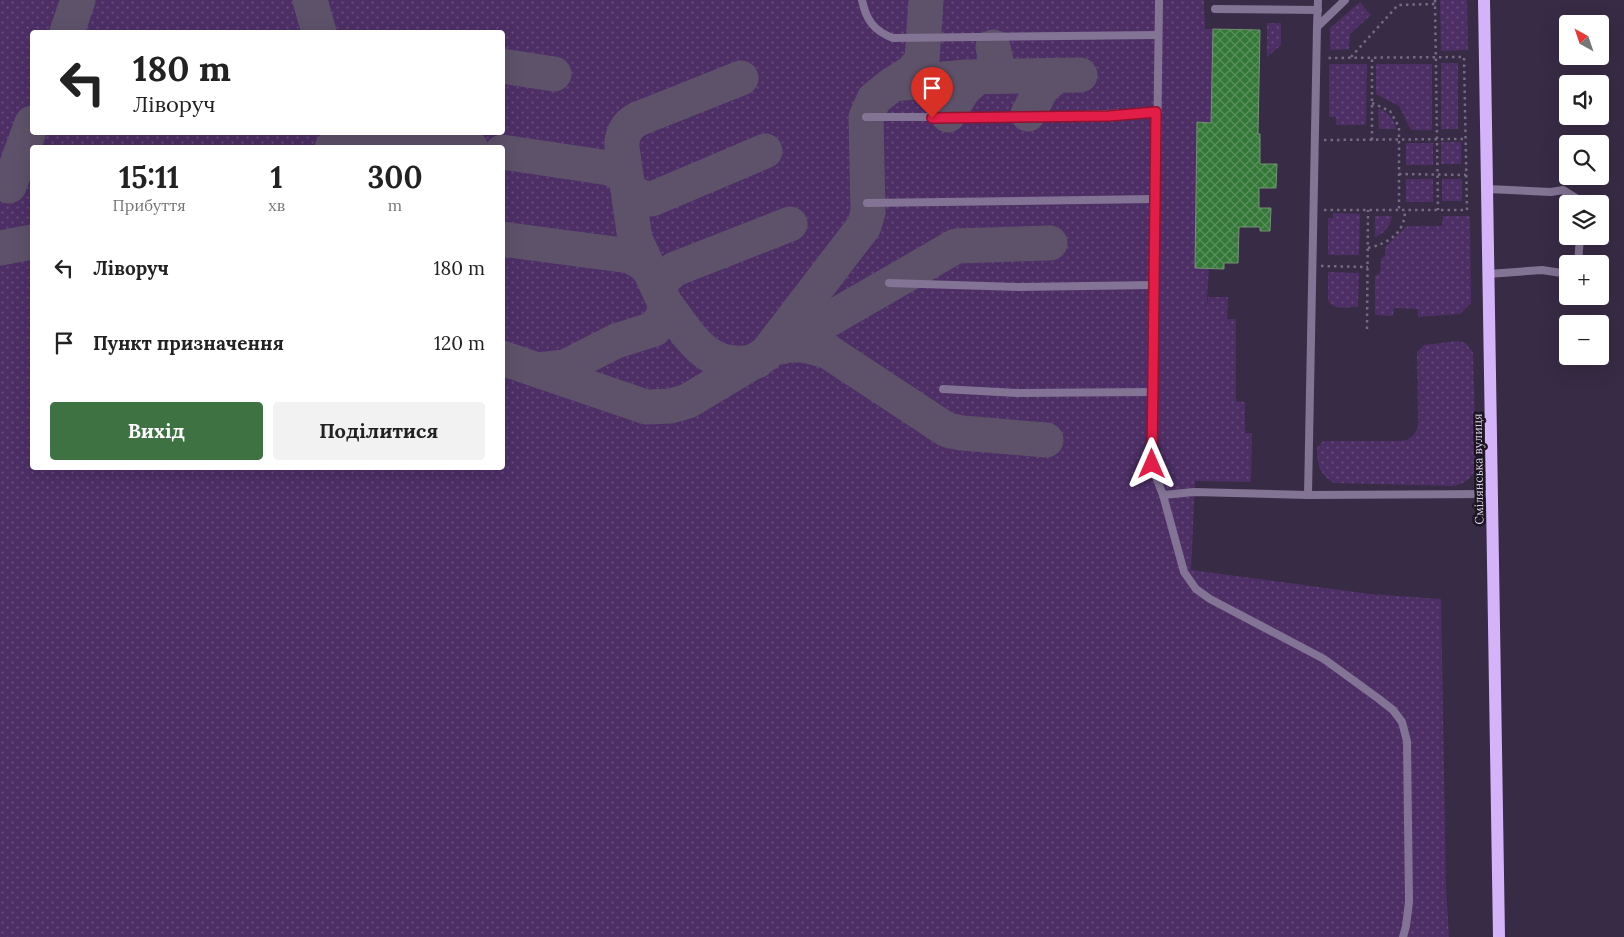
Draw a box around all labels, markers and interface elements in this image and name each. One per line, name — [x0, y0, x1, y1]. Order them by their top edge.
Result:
north arrow — [1559, 15, 1609, 65]
map controls — [1559, 15, 1609, 365]
text: 180 m — [133, 46, 231, 91]
icon: left — [50, 50, 115, 115]
pin — [911, 67, 953, 118]
icon: arrive — [918, 74, 946, 102]
button: sound — [1559, 75, 1609, 125]
text: Ліворуч — [133, 90, 216, 118]
button: search — [1559, 135, 1609, 185]
text: 15:11 — [119, 158, 179, 196]
text: 1 — [271, 158, 283, 196]
text: 300 — [368, 158, 423, 196]
text: Прибуття — [112, 195, 186, 215]
text: хв — [268, 195, 285, 215]
text: m — [388, 195, 402, 215]
button: layers — [1559, 195, 1609, 245]
icon: left — [50, 254, 78, 282]
button: + — [1559, 255, 1609, 305]
text: Ліворуч — [93, 256, 169, 280]
text: 180 m — [434, 256, 485, 280]
button: − — [1559, 315, 1609, 365]
icon: arrive — [50, 329, 78, 357]
text: Пункт призначення — [93, 331, 284, 355]
text: 120 m — [434, 331, 485, 355]
button: Вихід — [50, 402, 263, 460]
button: Поділитися — [273, 402, 485, 460]
street label: Смілянська вулиця — [1470, 413, 1486, 525]
position arrow — [1125, 437, 1177, 489]

